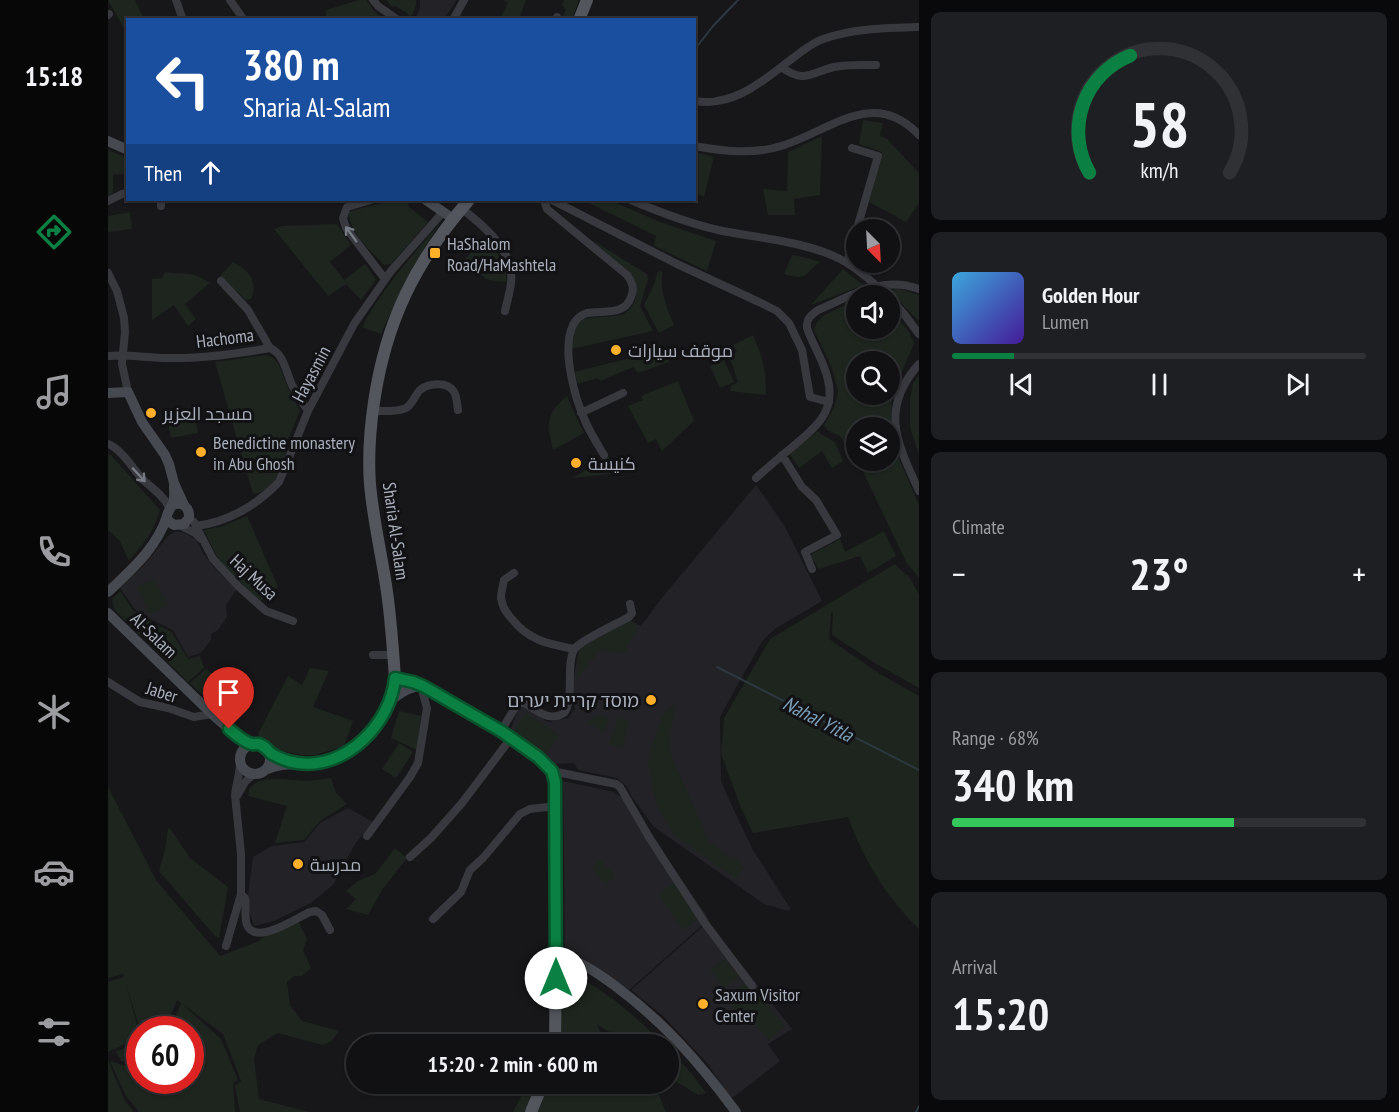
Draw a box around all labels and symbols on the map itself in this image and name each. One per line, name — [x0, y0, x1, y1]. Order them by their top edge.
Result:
north arrow — [846, 219, 900, 273]
one-way arrow — [345, 227, 357, 243]
place label: HaShalom Road/HaMashtela — [447, 232, 556, 276]
marker: HaShalom Road/HaMashtela — [428, 246, 442, 260]
street label: Hachoma — [195, 323, 255, 353]
place label: موقف سيارات — [628, 339, 733, 362]
street label: Hayasmin — [287, 342, 335, 406]
marker: موقف سيارات — [609, 343, 623, 357]
place label: مسجد العزير — [162, 402, 253, 425]
marker: مسجد العزير — [144, 406, 158, 420]
place label: Benedictine monastery in Abu Ghosh — [213, 431, 355, 475]
marker: Benedictine monastery in Abu Ghosh — [194, 445, 208, 459]
place label: كنيسة — [588, 452, 636, 475]
marker: كنيسة — [569, 456, 583, 470]
one-way arrow — [132, 467, 146, 482]
street label: Sharia Al-Salam — [378, 481, 414, 581]
street label: Haj Musa — [225, 549, 283, 605]
street label: Al-Salam — [126, 607, 182, 663]
pin — [203, 667, 254, 729]
street label: Jaber — [143, 676, 181, 708]
place label: מוסד קריית יערים — [507, 689, 639, 712]
water label: Nahal Yitla — [778, 690, 858, 748]
marker: מוסד קריית יערים — [644, 693, 658, 707]
place label: مدرسة — [310, 853, 361, 876]
marker: مدرسة — [291, 857, 305, 871]
position arrow — [524, 946, 588, 1010]
place label: Saxum Visitor Center — [715, 983, 800, 1027]
marker: Saxum Visitor Center — [696, 997, 710, 1011]
speed limit sign: 60 — [126, 1016, 204, 1094]

